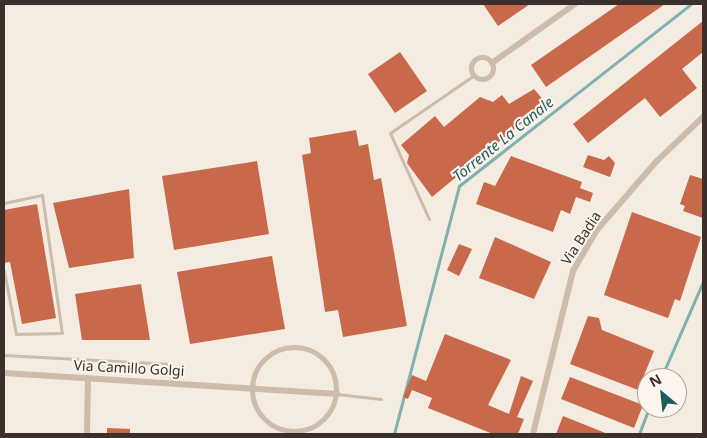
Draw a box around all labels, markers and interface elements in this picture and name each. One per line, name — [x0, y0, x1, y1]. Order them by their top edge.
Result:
water label: Torrente La Canale — [449, 93, 557, 185]
street label: Via Badia — [557, 208, 605, 268]
street label: Via Camillo Golgi — [73, 357, 185, 379]
north arrow — [637, 368, 687, 418]
text: N — [646, 369, 665, 391]

